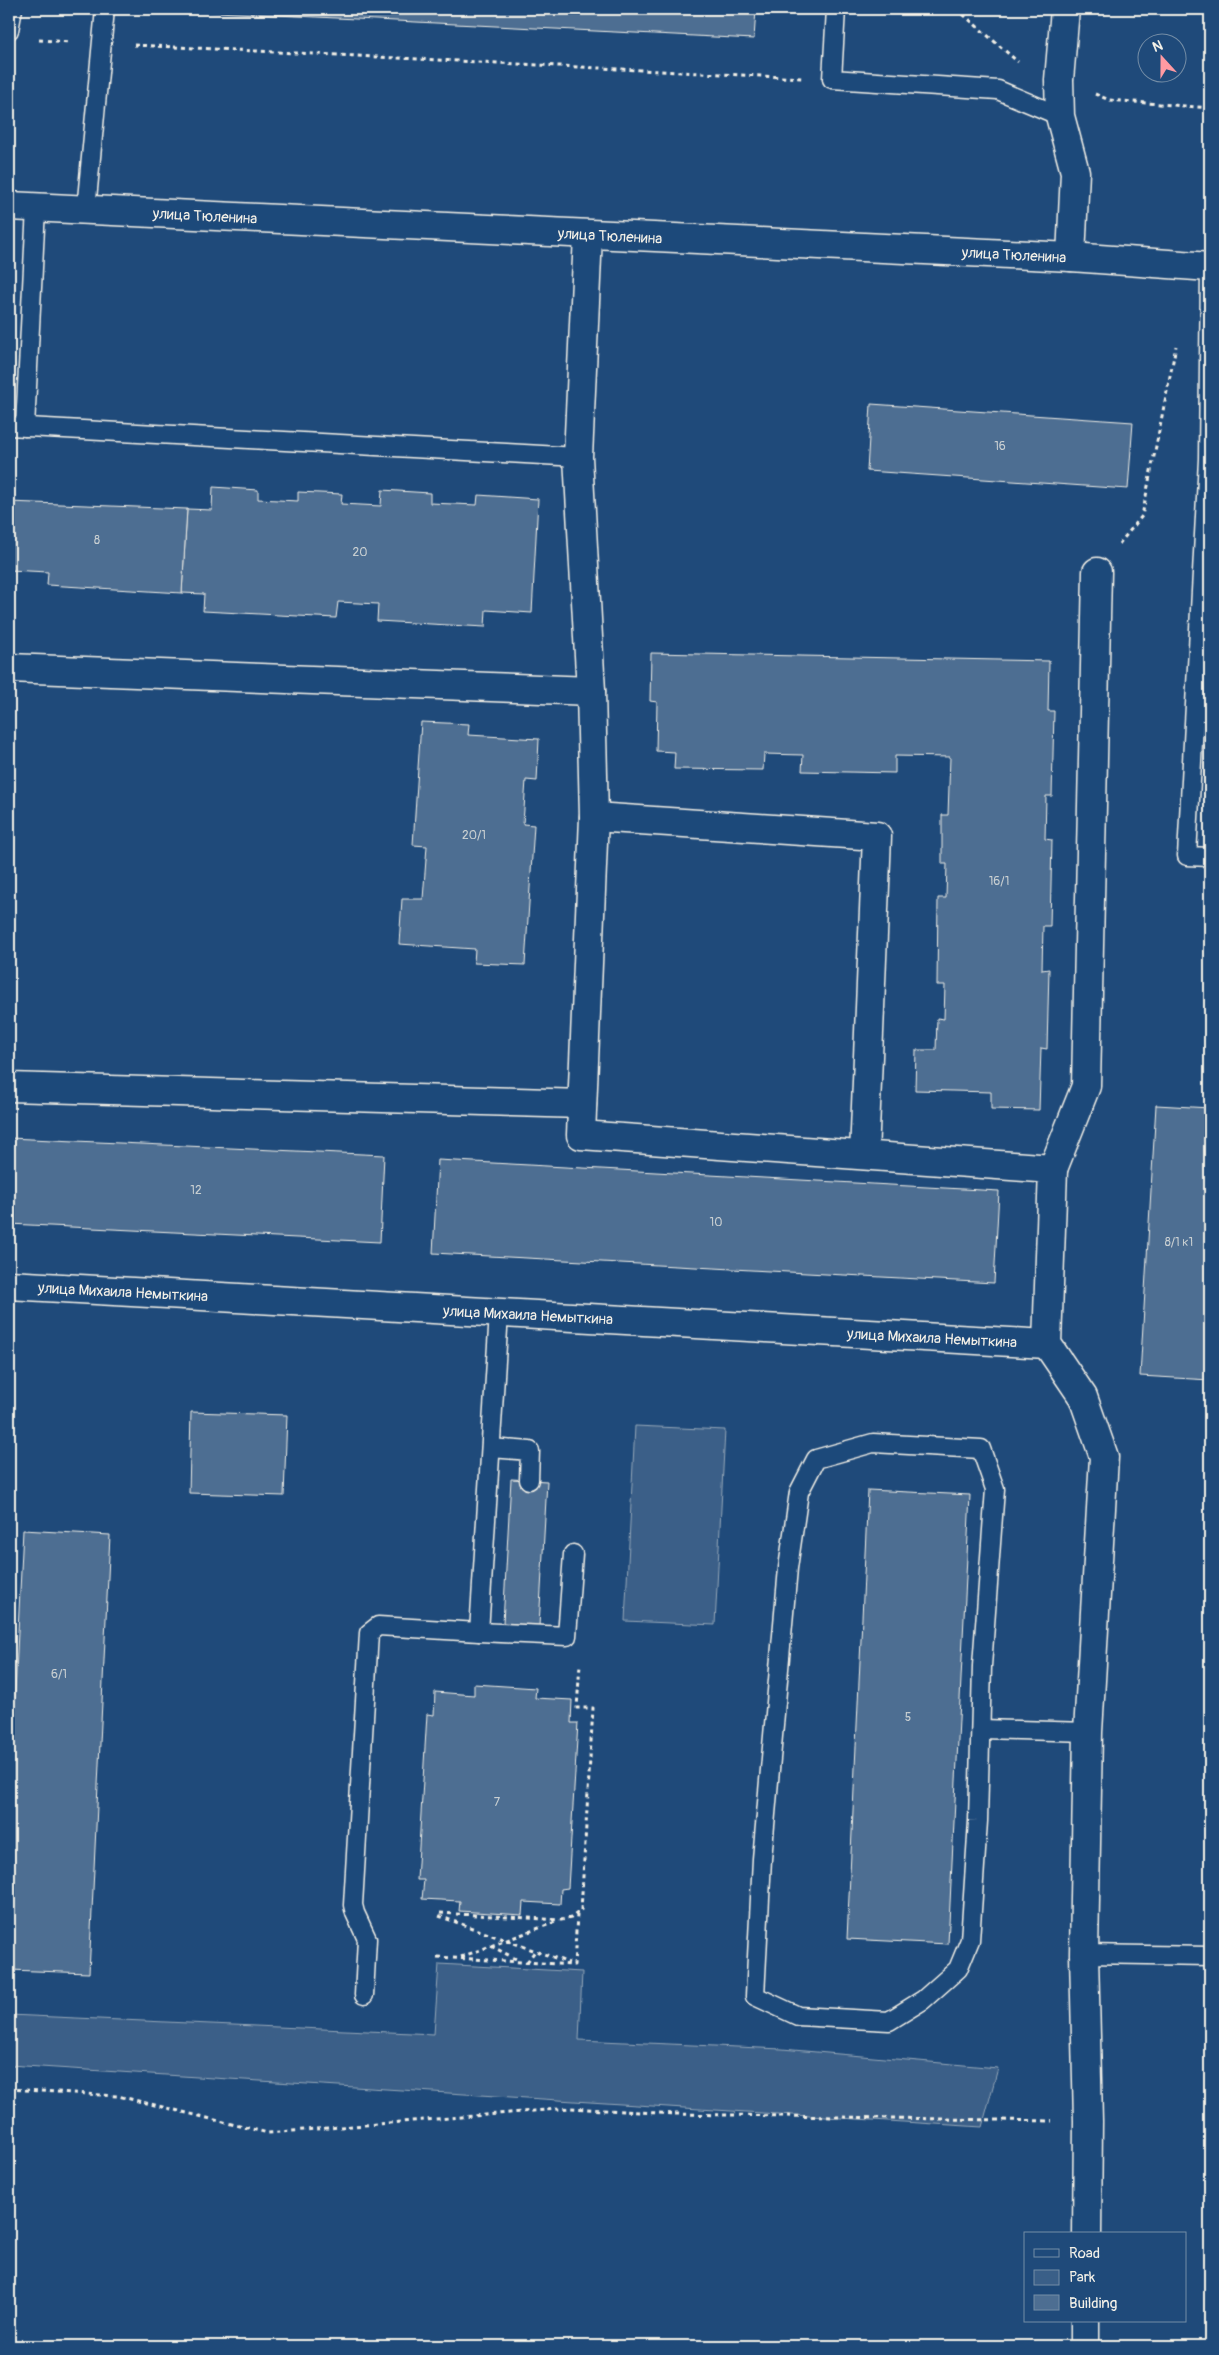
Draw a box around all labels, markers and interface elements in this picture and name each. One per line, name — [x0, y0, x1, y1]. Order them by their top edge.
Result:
north arrow — [1136, 32, 1186, 82]
text: N — [1150, 37, 1165, 56]
street label: улица Тюленина — [151, 204, 258, 229]
street label: улица Тюленина — [556, 224, 663, 249]
street label: улица Тюленина — [960, 243, 1067, 268]
house number: 16 — [994, 439, 1006, 454]
house number: 8 — [94, 533, 100, 548]
house number: 20 — [353, 545, 367, 560]
house number: 20/1 — [462, 828, 486, 843]
house number: 16/1 — [989, 874, 1009, 889]
house number: 12 — [190, 1183, 202, 1198]
house number: 10 — [710, 1215, 722, 1230]
house number: 8/1 к1 — [1165, 1235, 1193, 1250]
street label: улица Михаила Немыткина — [37, 1279, 208, 1306]
street label: улица Михаила Немыткина — [442, 1302, 613, 1329]
street label: улица Михаила Немыткина — [846, 1325, 1017, 1352]
house number: 6/1 — [51, 1667, 67, 1682]
house number: 5 — [905, 1710, 911, 1725]
house number: 7 — [494, 1795, 501, 1810]
legend — [1024, 2232, 1186, 2322]
text: Road — [1069, 2244, 1100, 2263]
text: Park — [1069, 2268, 1096, 2287]
text: Building — [1069, 2294, 1117, 2313]

